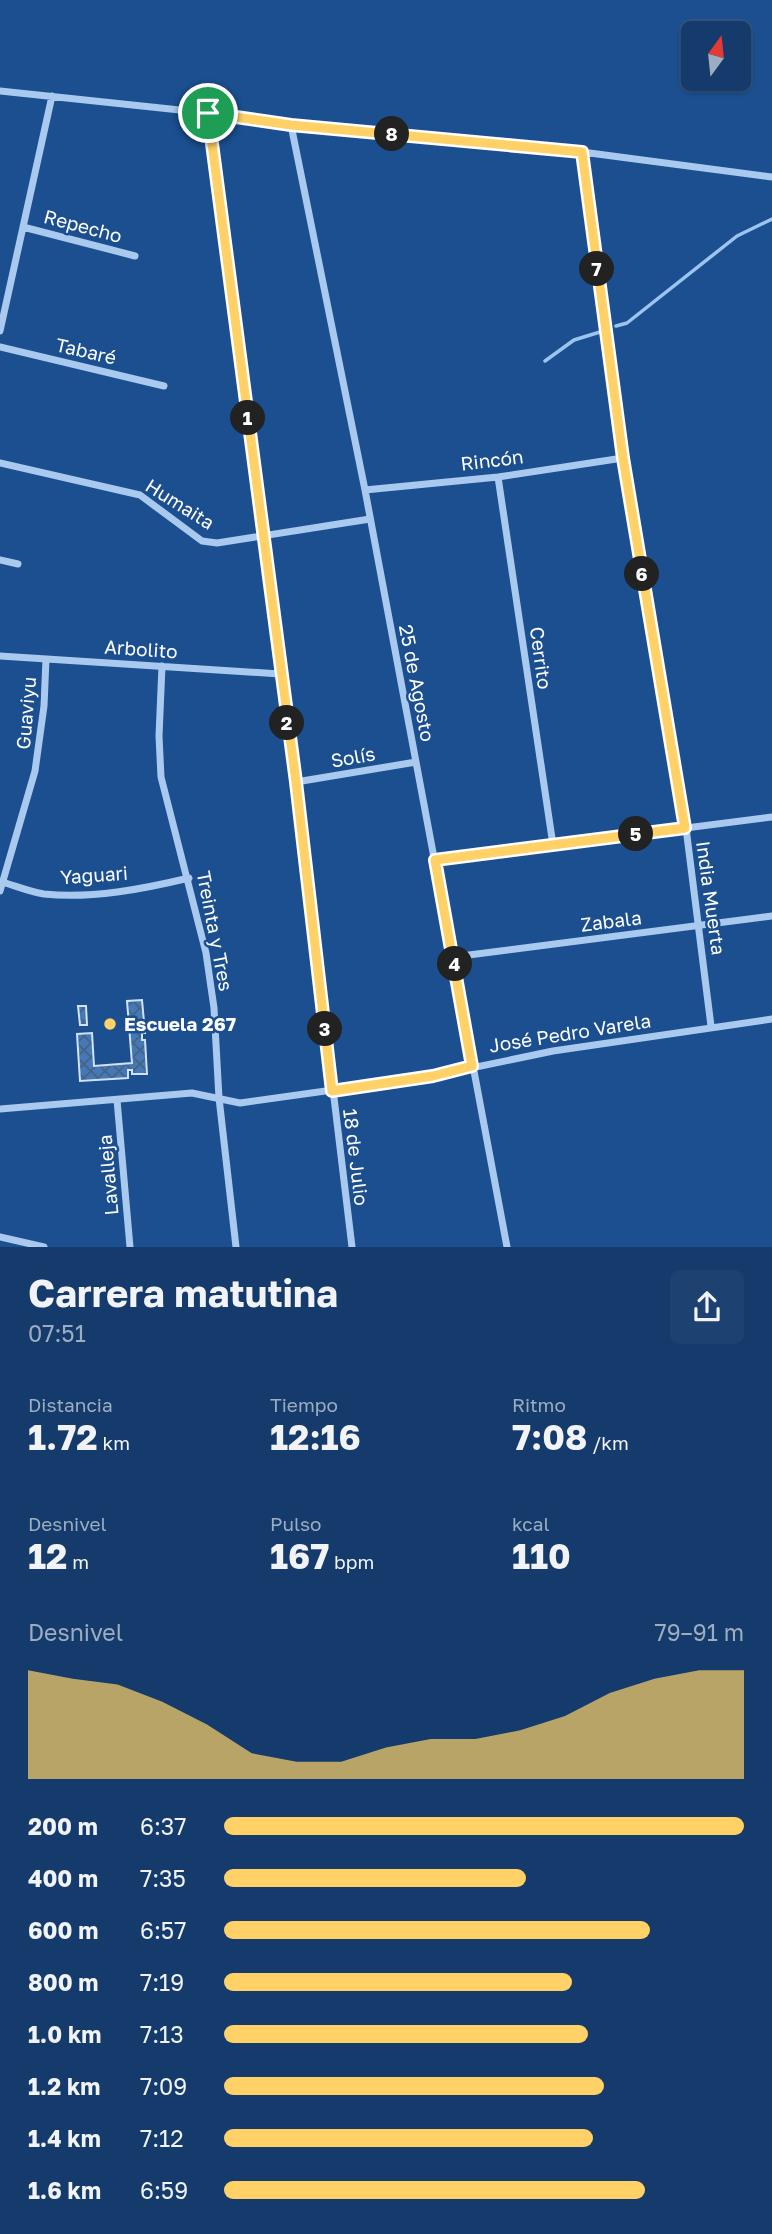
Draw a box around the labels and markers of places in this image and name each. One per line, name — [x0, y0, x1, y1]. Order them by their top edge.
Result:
pin — [178, 83, 238, 143]
pin: 8 — [374, 116, 410, 152]
pin: 7 — [580, 252, 614, 286]
pin: 1 — [230, 400, 266, 436]
pin: 6 — [624, 556, 660, 592]
pin: 2 — [270, 706, 304, 740]
pin: 5 — [618, 816, 654, 852]
pin: 4 — [438, 946, 472, 982]
place label: Escuela 267 — [124, 1012, 236, 1035]
pin: 3 — [308, 1012, 342, 1046]
marker: Escuela 267 — [102, 1016, 118, 1032]

